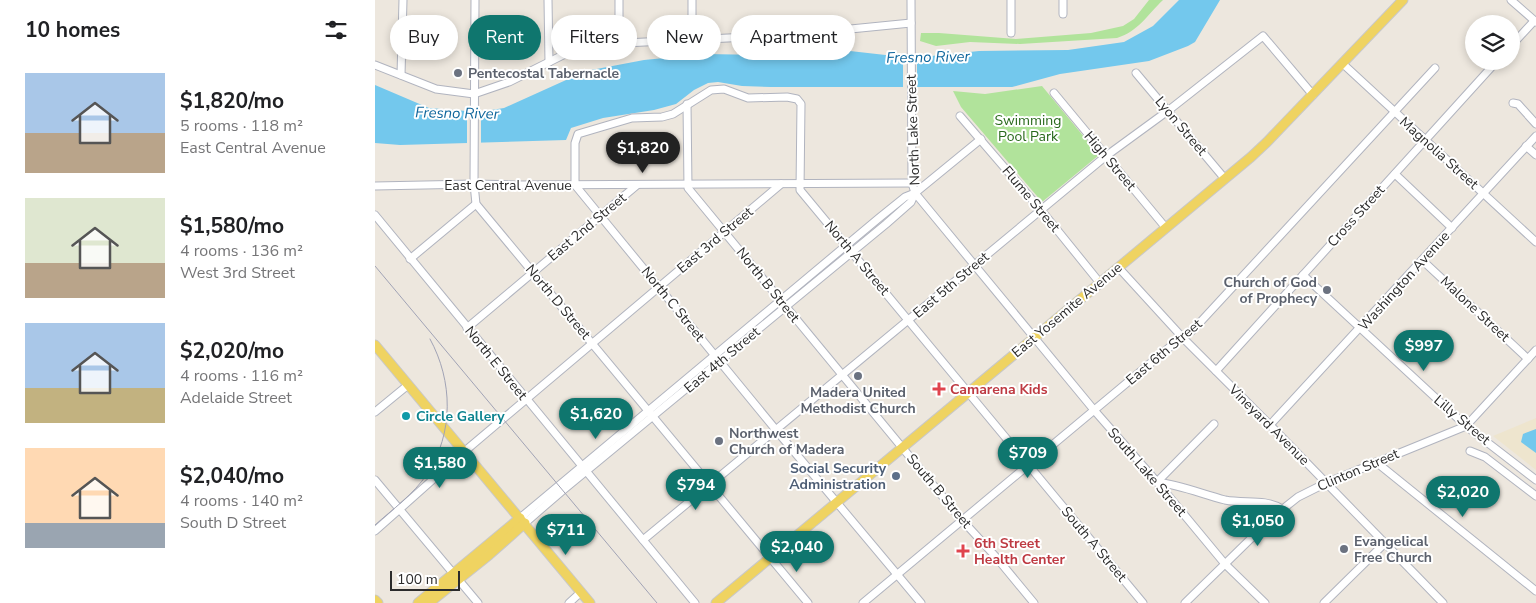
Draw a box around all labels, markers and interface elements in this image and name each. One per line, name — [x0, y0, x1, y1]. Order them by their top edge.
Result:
chip: Buy — [390, 15, 458, 60]
chip: Rent — [468, 15, 541, 60]
chip: Filters — [551, 15, 637, 60]
chip: New — [647, 15, 721, 60]
chip: Apartment — [731, 15, 855, 60]
map controls — [1465, 15, 1520, 70]
button: layers — [1465, 15, 1520, 70]
text: 10 homes — [25, 16, 120, 44]
icon: filters — [322, 16, 350, 44]
water label: Fresno River — [886, 46, 971, 68]
place label: Pentecostal Tabernacle — [468, 64, 620, 83]
marker: Pentecostal Tabernacle — [452, 67, 464, 79]
street label: North Lake Street — [902, 74, 924, 186]
text: $1,820/mo — [180, 87, 284, 115]
street label: Lyon Street — [1151, 92, 1211, 160]
icon: home — [65, 93, 125, 153]
water label: Fresno River — [415, 102, 500, 124]
park label: Swimming Pool Park — [995, 111, 1061, 146]
street label: Magnolia Street — [1396, 113, 1483, 194]
text: 5 rooms · 118 m² — [180, 115, 303, 137]
street label: High Street — [1080, 127, 1140, 195]
pin: $1,820 — [602, 132, 684, 174]
text: East Central Avenue — [180, 137, 326, 159]
text: $1,820 — [617, 137, 669, 159]
street label: Flume Street — [998, 162, 1064, 236]
street label: East Central Avenue — [444, 176, 572, 195]
street label: Cross Street — [1323, 181, 1389, 251]
street label: East 2nd Street — [544, 189, 630, 265]
street label: East 3rd Street — [673, 202, 757, 277]
text: $1,580/mo — [180, 212, 284, 240]
street label: North A Street — [820, 217, 894, 299]
icon: home — [65, 218, 125, 278]
street label: Washington Avenue — [1354, 227, 1454, 335]
text: 4 rooms · 136 m² — [180, 240, 303, 262]
street label: North B Street — [732, 244, 804, 327]
street label: East 5th Street — [909, 248, 993, 322]
street label: East Yosemite Avenue — [1008, 258, 1126, 362]
street label: North D Street — [521, 261, 595, 343]
text: West 3rd Street — [180, 262, 295, 284]
street label: North C Street — [637, 263, 709, 345]
street label: Malone Street — [1436, 272, 1514, 346]
place label: Church of God of Prophecy — [1224, 273, 1318, 308]
marker: Church of God of Prophecy — [1321, 284, 1333, 296]
street label: East 6th Street — [1122, 315, 1206, 389]
street label: North E Street — [460, 322, 532, 404]
street label: East 4th Street — [680, 323, 764, 397]
pin: $997 — [1394, 330, 1454, 372]
text: $997 — [1405, 335, 1443, 357]
text: $2,020/mo — [180, 337, 284, 365]
icon: home — [65, 343, 125, 403]
text: 4 rooms · 116 m² — [180, 365, 303, 387]
marker: Madera United Methodist Church — [852, 370, 864, 382]
place label: Camarena Kids — [950, 380, 1048, 399]
street label: Vineyard Avenue — [1224, 380, 1314, 470]
marker: Camarena Kids — [932, 382, 946, 396]
place label: Madera United Methodist Church — [800, 383, 916, 418]
text: Adelaide Street — [180, 387, 292, 409]
street label: Lilly Street — [1430, 391, 1494, 449]
pin: $1,620 — [555, 398, 637, 440]
text: $1,620 — [570, 403, 622, 425]
place label: Circle Gallery — [416, 407, 505, 426]
marker: Circle Gallery — [400, 410, 412, 422]
place label: Northwest Church of Madera — [729, 424, 845, 459]
street label: South Lake Street — [1103, 424, 1191, 520]
marker: Northwest Church of Madera — [713, 435, 725, 447]
pin: $709 — [998, 436, 1058, 479]
text: $709 — [1009, 442, 1047, 464]
street label: Clinton Street — [1314, 444, 1402, 496]
pin: $1,580 — [399, 446, 481, 489]
street label: South B Street — [902, 450, 976, 532]
text: $1,580 — [414, 452, 466, 474]
place label: Social Security Administration — [789, 459, 887, 494]
text: $2,040/mo — [180, 462, 284, 490]
icon: home — [65, 468, 125, 528]
pin: $794 — [666, 468, 726, 511]
marker: Social Security Administration — [890, 470, 902, 482]
text: $794 — [677, 474, 715, 496]
pin: $2,020 — [1422, 476, 1504, 518]
text: $2,020 — [1437, 481, 1489, 503]
text: 4 rooms · 140 m² — [180, 490, 303, 512]
street label: South A Street — [1057, 502, 1131, 586]
pin: $1,050 — [1217, 504, 1299, 547]
text: $1,050 — [1232, 510, 1284, 532]
text: South D Street — [180, 512, 286, 534]
pin: $711 — [536, 514, 596, 556]
text: $711 — [547, 519, 585, 541]
pin: $2,040 — [756, 530, 838, 573]
place label: Evangelical Free Church — [1354, 532, 1432, 567]
place label: 6th Street Health Center — [974, 534, 1065, 569]
text: $2,040 — [771, 536, 823, 558]
marker: Evangelical Free Church — [1338, 543, 1350, 555]
marker: 6th Street Health Center — [956, 544, 970, 558]
scale bar — [390, 568, 460, 591]
text: 100 m — [397, 570, 438, 589]

